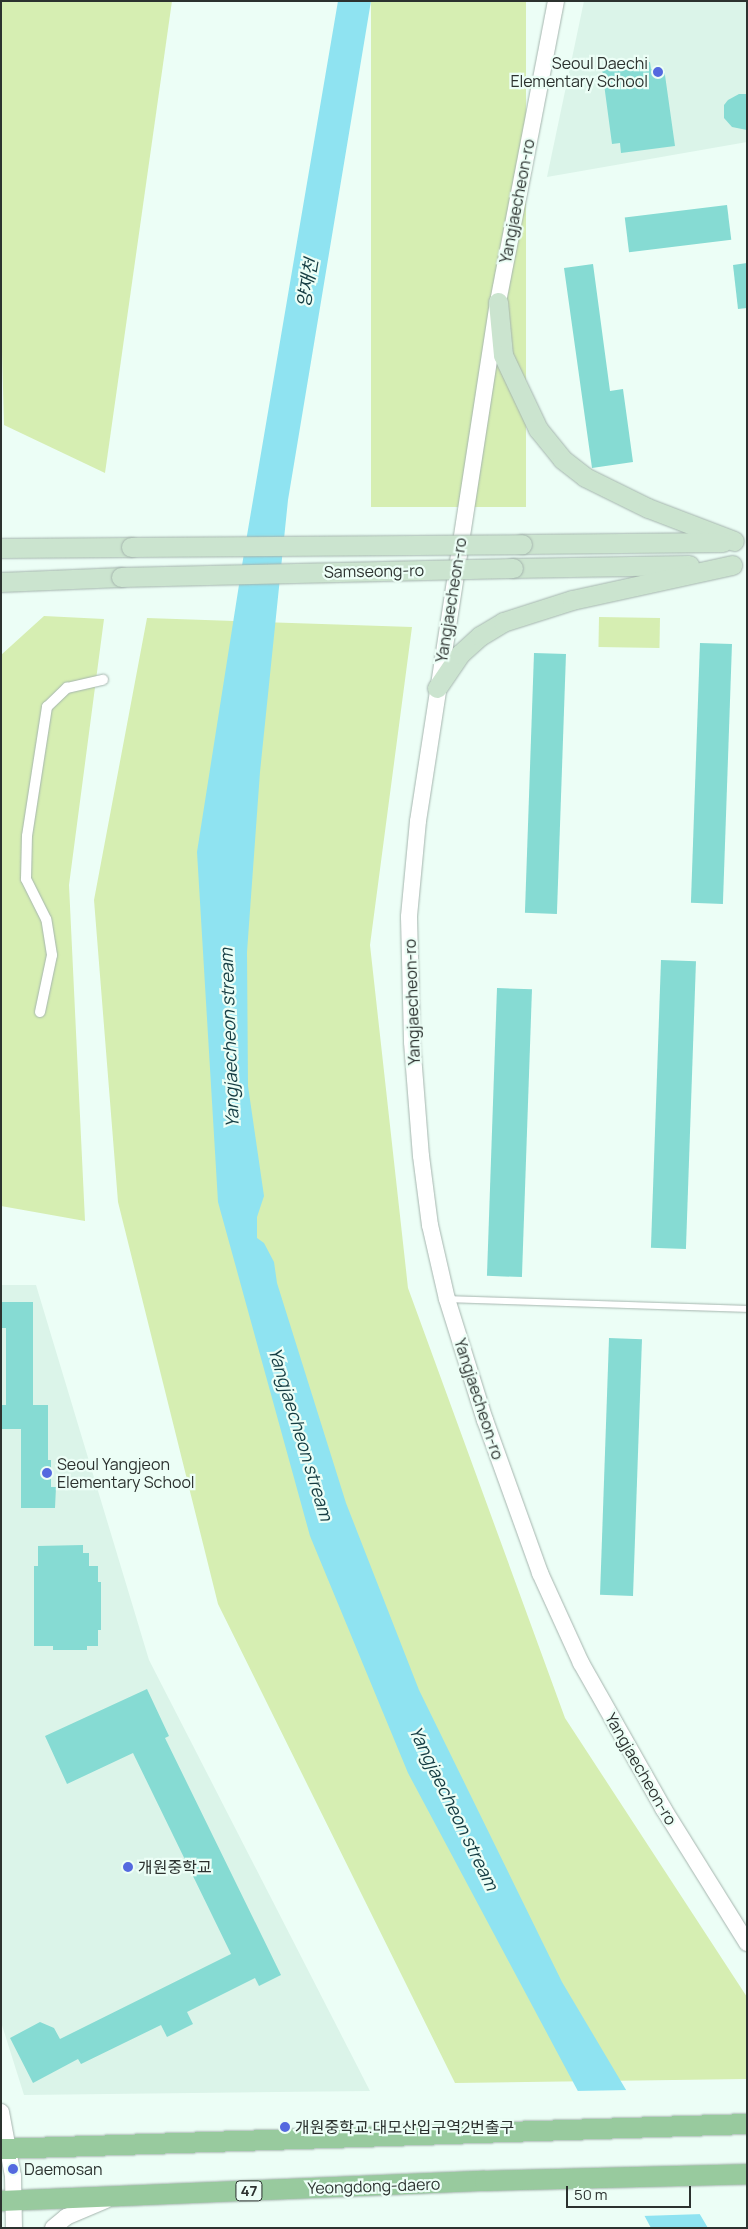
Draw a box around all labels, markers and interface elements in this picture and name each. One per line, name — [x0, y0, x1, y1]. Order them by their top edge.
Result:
place label: Seoul Daechi Elementary School — [510, 53, 648, 91]
marker: Seoul Daechi Elementary School — [652, 66, 664, 78]
street label: Yangjaecheon-ro — [496, 137, 538, 265]
water label: 양재천 — [292, 257, 322, 309]
street label: Yangjaecheon-ro — [432, 536, 470, 664]
street label: Samseong-ro — [324, 561, 424, 581]
street label: Yangjaecheon-ro — [400, 939, 424, 1065]
water label: Yangjaecheon stream — [215, 948, 243, 1128]
street label: Yangjaecheon-ro — [450, 1336, 508, 1462]
water label: Yangjaecheon stream — [264, 1345, 338, 1523]
place label: Seoul Yangjeon Elementary School — [57, 1454, 195, 1492]
marker: Seoul Yangjeon Elementary School — [41, 1467, 53, 1479]
street label: Yangjaecheon-ro — [601, 1710, 681, 1828]
water label: Yangjaecheon stream — [405, 1723, 503, 1893]
place label: 개원중학교 — [138, 1857, 212, 1877]
marker: 개원중학교 — [122, 1861, 134, 1873]
place label: 개원중학교.대모산입구역2번출구 — [295, 2117, 514, 2137]
marker: 개원중학교.대모산입구역2번출구 — [279, 2121, 291, 2133]
place label: Daemosan — [24, 2159, 102, 2179]
marker: Daemosan — [6, 2162, 20, 2176]
street label: Yeongdong-daero — [307, 2174, 441, 2198]
scale bar — [568, 2176, 693, 2208]
road number: 47 — [235, 2178, 263, 2204]
text: 50 m — [574, 2184, 608, 2205]

